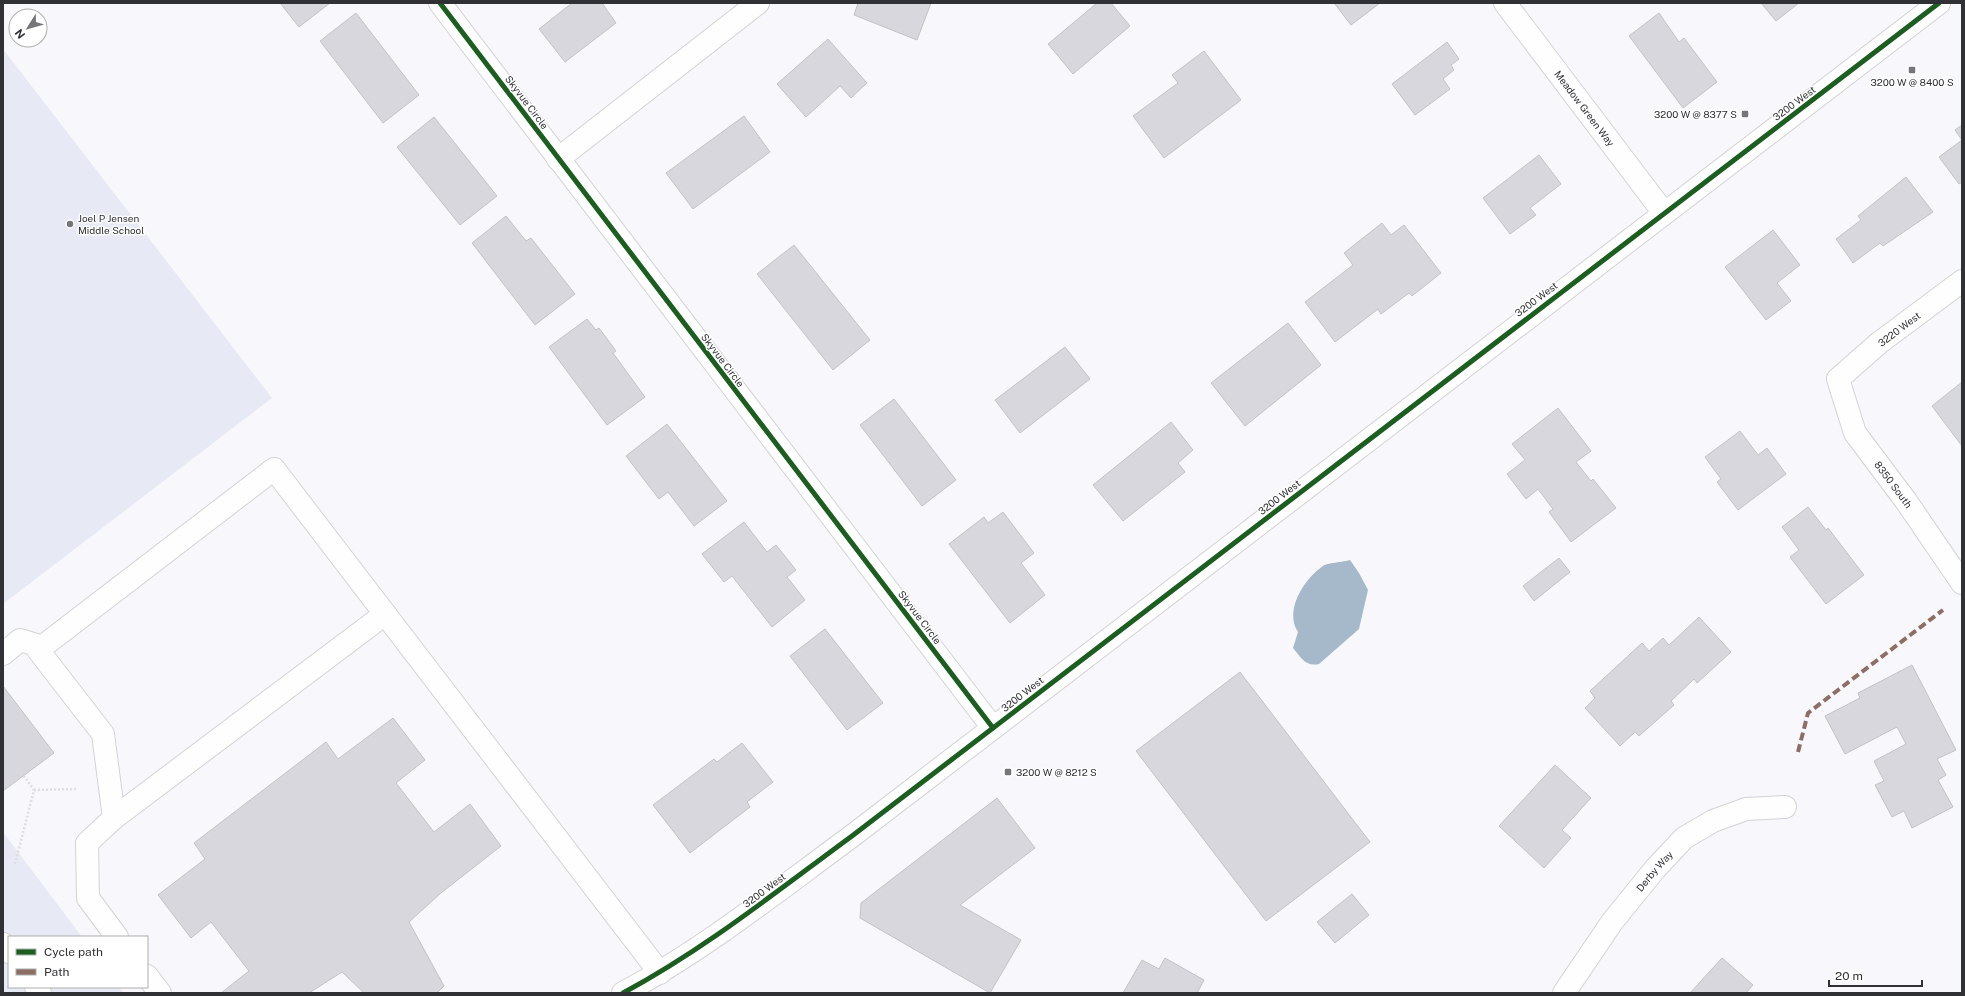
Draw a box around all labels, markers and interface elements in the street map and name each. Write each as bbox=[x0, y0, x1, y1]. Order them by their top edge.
north arrow bbox=[8, 8, 48, 48]
text: N bbox=[13, 27, 27, 41]
marker: 3200 W @ 8400 S bbox=[1907, 65, 1917, 75]
street label: Meadow Green Way bbox=[1552, 68, 1618, 149]
street label: Skyvue Circle bbox=[503, 73, 551, 131]
place label: 3200 W @ 8400 S bbox=[1870, 76, 1954, 88]
street label: 3200 West bbox=[1770, 83, 1818, 123]
place label: 3200 W @ 8377 S bbox=[1654, 108, 1737, 120]
marker: 3200 W @ 8377 S bbox=[1740, 109, 1750, 119]
place label: Joel P Jensen Middle School bbox=[78, 212, 144, 236]
marker: Joel P Jensen Middle School bbox=[65, 219, 75, 229]
street label: 3200 West bbox=[1512, 279, 1560, 319]
street label: 3220 West bbox=[1875, 309, 1923, 349]
street label: Skyvue Circle bbox=[699, 331, 747, 389]
street label: 8350 South bbox=[1872, 459, 1915, 510]
street label: 3200 West bbox=[1256, 477, 1303, 517]
street label: Skyvue Circle bbox=[896, 588, 944, 646]
street label: 3200 West bbox=[999, 674, 1046, 714]
place label: 3200 W @ 8212 S bbox=[1016, 766, 1097, 778]
marker: 3200 W @ 8212 S bbox=[1003, 767, 1013, 777]
street label: Derby Way bbox=[1633, 848, 1676, 894]
street label: 3200 West bbox=[740, 870, 788, 910]
legend bbox=[8, 936, 148, 988]
text: Cycle path bbox=[44, 945, 103, 959]
scale bar bbox=[1829, 962, 1922, 988]
text: Path bbox=[44, 965, 70, 979]
text: 20 m bbox=[1835, 969, 1863, 983]

